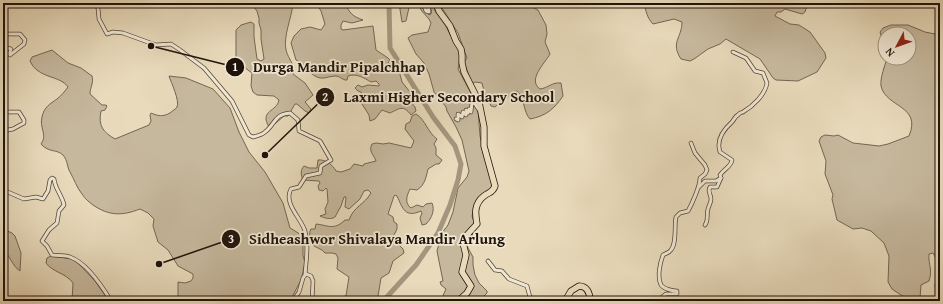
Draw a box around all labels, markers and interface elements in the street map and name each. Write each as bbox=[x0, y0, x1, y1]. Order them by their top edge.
north arrow bbox=[877, 26, 917, 66]
text: N bbox=[881, 44, 898, 61]
callout: Durga Mandir Pipalchhap bbox=[225, 54, 433, 81]
text: Durga Mandir Pipalchhap bbox=[253, 56, 425, 77]
text: 1 bbox=[232, 58, 238, 75]
callout: Laxmi Higher Secondary School bbox=[315, 83, 562, 110]
text: Laxmi Higher Secondary School bbox=[344, 86, 555, 107]
text: 2 bbox=[322, 88, 328, 105]
callout: Sidheashwor Shivalaya Mandir Arlung bbox=[221, 225, 513, 252]
text: Sidheashwor Shivalaya Mandir Arlung bbox=[249, 228, 505, 249]
text: 3 bbox=[228, 230, 234, 247]

